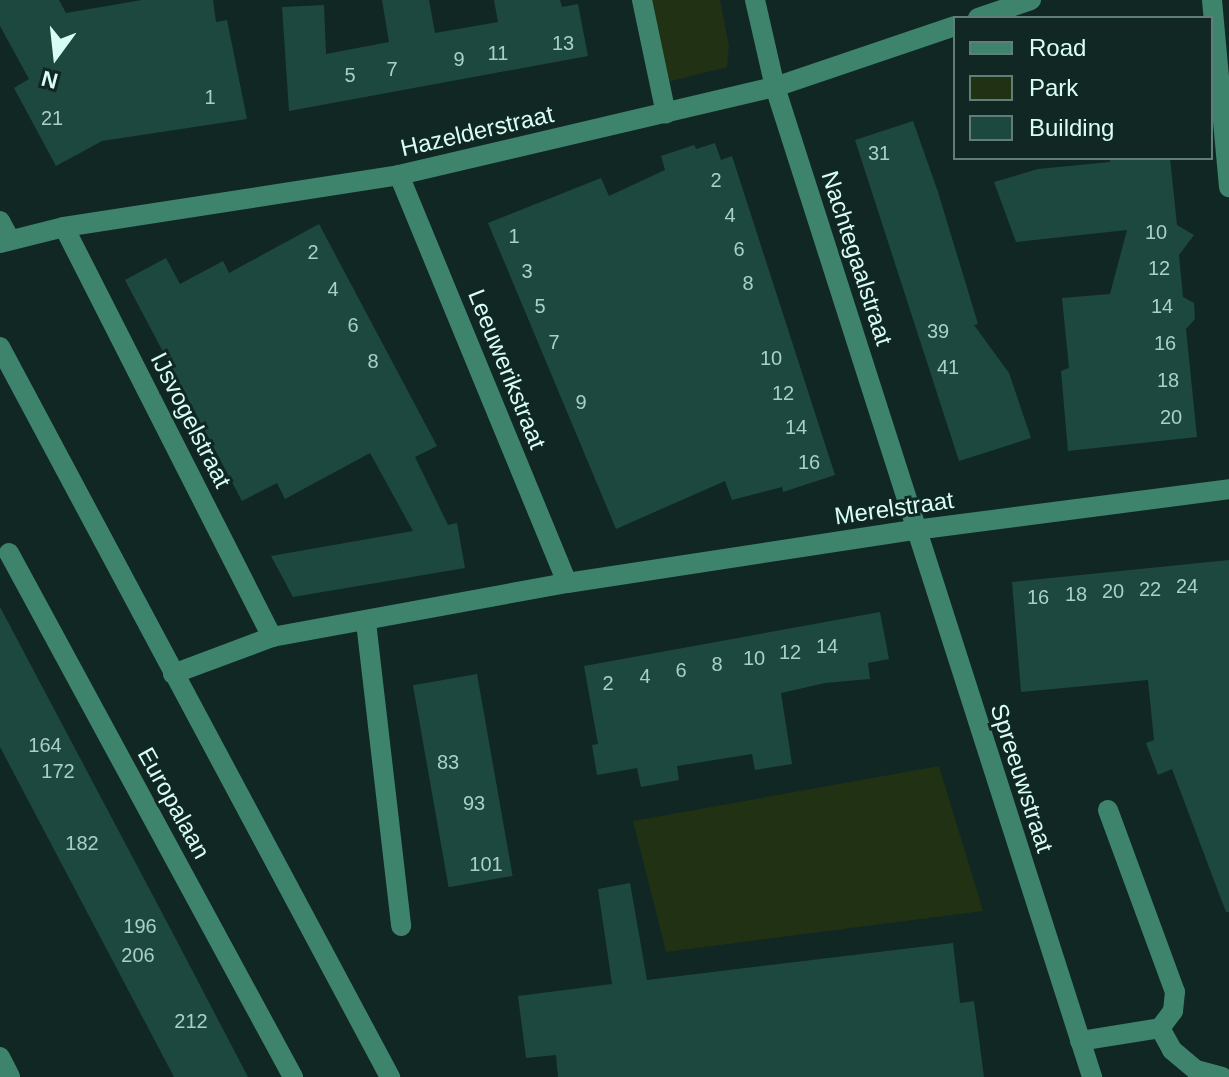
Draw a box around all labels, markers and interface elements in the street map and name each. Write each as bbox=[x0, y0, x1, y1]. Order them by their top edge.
north arrow bbox=[16, 16, 96, 96]
legend bbox=[953, 16, 1213, 160]
house number: 13 bbox=[552, 31, 574, 55]
text: Road bbox=[1029, 34, 1086, 61]
house number: 11 bbox=[488, 41, 508, 65]
house number: 9 bbox=[453, 47, 465, 71]
house number: 7 bbox=[386, 57, 398, 81]
house number: 5 bbox=[344, 63, 356, 87]
text: N bbox=[39, 66, 61, 94]
text: Park bbox=[1029, 74, 1078, 101]
house number: 1 bbox=[204, 85, 216, 109]
street label: Hazelderstraat bbox=[398, 99, 556, 163]
house number: 21 bbox=[41, 106, 63, 130]
text: Building bbox=[1029, 114, 1114, 141]
house number: 31 bbox=[868, 141, 890, 165]
street label: Nachtegaalstraat bbox=[815, 167, 899, 349]
house number: 2 bbox=[710, 168, 722, 192]
house number: 4 bbox=[724, 203, 736, 227]
house number: 10 bbox=[1145, 220, 1167, 244]
house number: 1 bbox=[508, 224, 520, 248]
house number: 6 bbox=[733, 237, 745, 261]
house number: 2 bbox=[307, 240, 319, 264]
house number: 12 bbox=[1148, 256, 1170, 280]
house number: 3 bbox=[521, 259, 533, 283]
house number: 8 bbox=[742, 271, 754, 295]
house number: 4 bbox=[327, 277, 339, 301]
street label: Leeuwerikstraat bbox=[462, 285, 552, 453]
house number: 5 bbox=[534, 294, 546, 318]
house number: 14 bbox=[1151, 294, 1173, 318]
house number: 6 bbox=[347, 313, 359, 337]
house number: 39 bbox=[927, 319, 949, 343]
house number: 7 bbox=[548, 330, 560, 354]
house number: 16 bbox=[1154, 331, 1176, 355]
house number: 10 bbox=[760, 346, 782, 370]
street label: IJsvogelstraat bbox=[145, 347, 237, 493]
house number: 8 bbox=[367, 349, 379, 373]
house number: 41 bbox=[937, 355, 959, 379]
house number: 18 bbox=[1157, 368, 1179, 392]
house number: 12 bbox=[772, 381, 794, 405]
house number: 9 bbox=[575, 390, 587, 414]
house number: 20 bbox=[1160, 405, 1182, 429]
house number: 14 bbox=[785, 415, 807, 439]
house number: 16 bbox=[798, 450, 820, 474]
street label: Merelstraat bbox=[833, 485, 955, 531]
house number: 24 bbox=[1176, 574, 1198, 598]
house number: 22 bbox=[1139, 577, 1161, 601]
house number: 20 bbox=[1102, 579, 1124, 603]
house number: 18 bbox=[1065, 582, 1087, 606]
house number: 16 bbox=[1027, 585, 1049, 609]
house number: 14 bbox=[816, 634, 838, 658]
house number: 12 bbox=[779, 640, 801, 664]
house number: 10 bbox=[743, 646, 765, 670]
house number: 8 bbox=[711, 652, 723, 676]
house number: 6 bbox=[675, 658, 687, 682]
house number: 4 bbox=[639, 664, 651, 688]
house number: 2 bbox=[602, 671, 614, 695]
street label: Spreeuwstraat bbox=[984, 700, 1060, 856]
house number: 164 bbox=[28, 733, 62, 757]
street label: Europalaan bbox=[132, 742, 216, 864]
house number: 83 bbox=[437, 750, 459, 774]
house number: 172 bbox=[41, 759, 75, 783]
house number: 93 bbox=[463, 791, 485, 815]
house number: 182 bbox=[65, 831, 99, 855]
house number: 101 bbox=[469, 852, 503, 876]
house number: 196 bbox=[123, 914, 157, 938]
house number: 206 bbox=[121, 943, 155, 967]
house number: 212 bbox=[174, 1009, 208, 1033]

